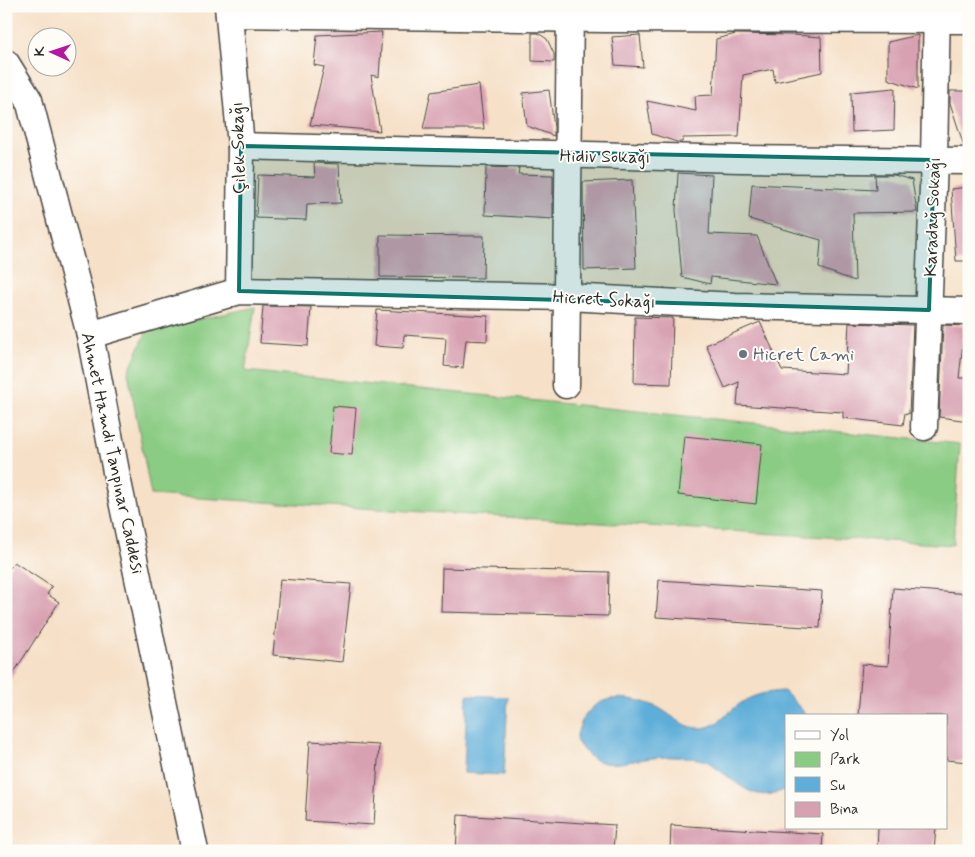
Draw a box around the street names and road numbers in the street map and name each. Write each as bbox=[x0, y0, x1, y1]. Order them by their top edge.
street label: Çilek Sokağı bbox=[225, 101, 253, 195]
street label: Hidiv Sokağı bbox=[559, 144, 650, 170]
street label: Karadağ Sokağı bbox=[919, 157, 947, 277]
street label: Hicret Sokağı bbox=[552, 285, 656, 315]
street label: Ahmet Hamdi Tanpınar Caddesi bbox=[75, 330, 149, 576]

